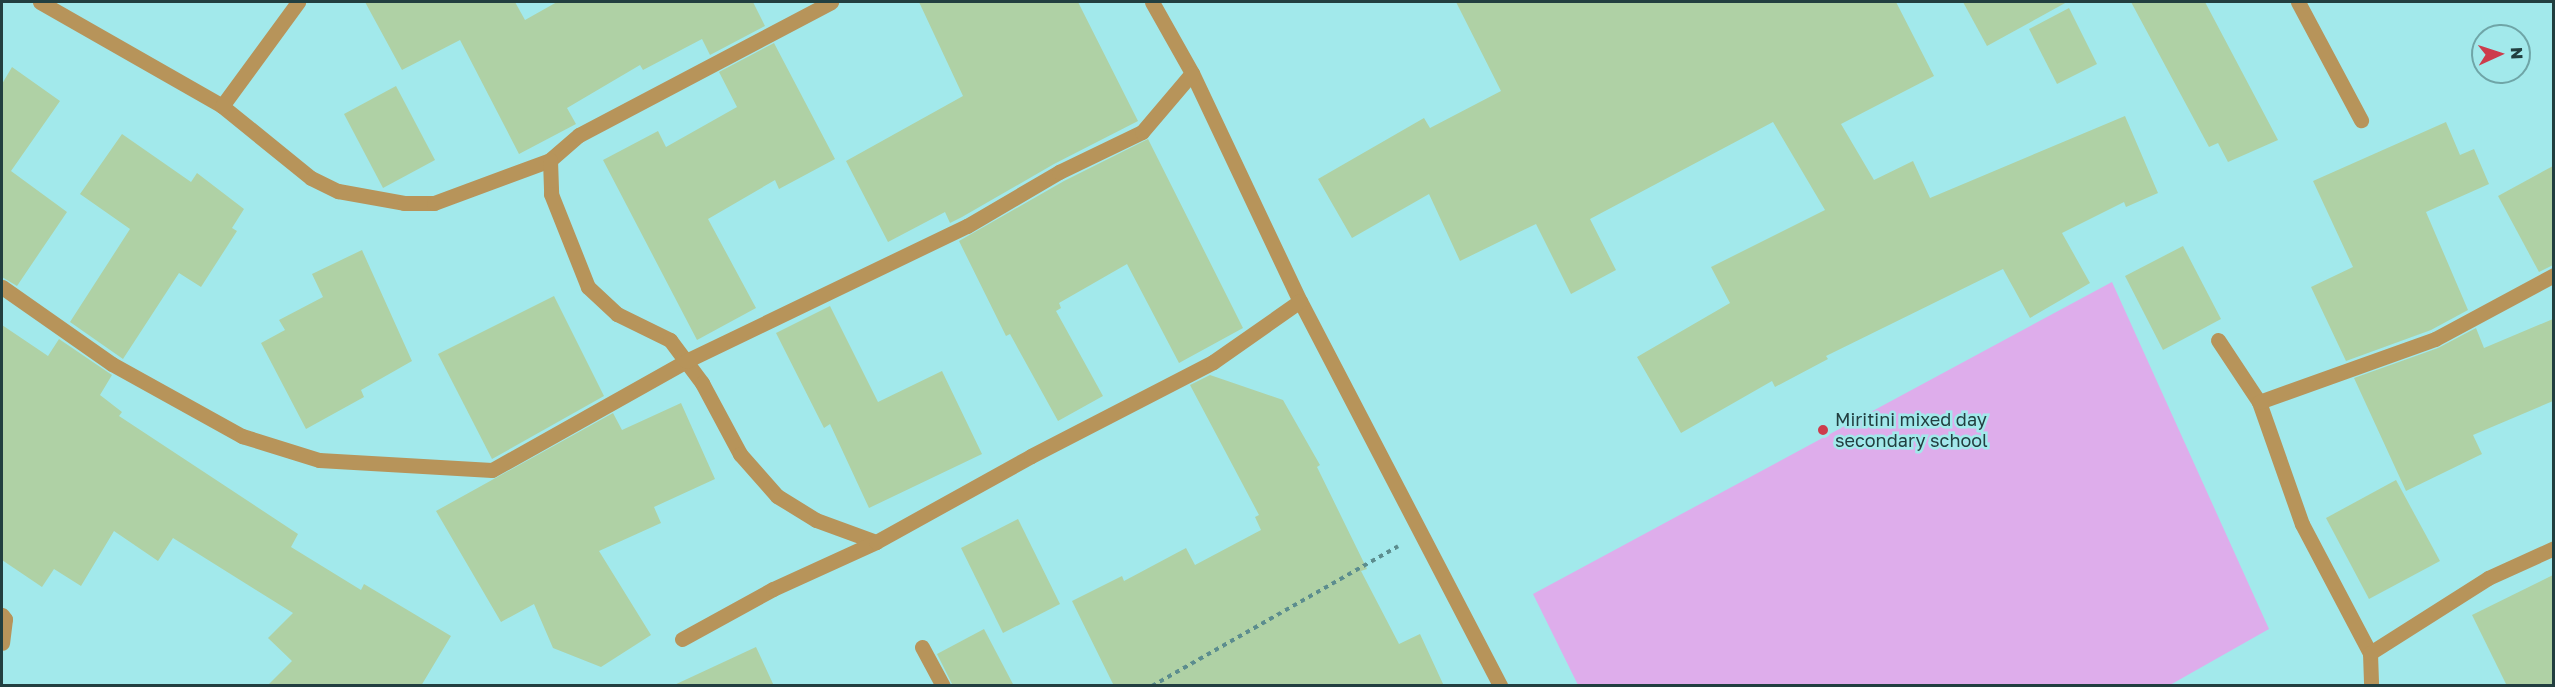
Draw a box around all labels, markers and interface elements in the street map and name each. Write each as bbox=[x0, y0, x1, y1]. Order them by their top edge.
north arrow bbox=[2471, 24, 2531, 84]
text: N bbox=[2507, 47, 2527, 60]
place label: Miritini mixed day secondary school bbox=[1835, 409, 1988, 452]
marker: Miritini mixed day secondary school bbox=[1816, 423, 1830, 437]

